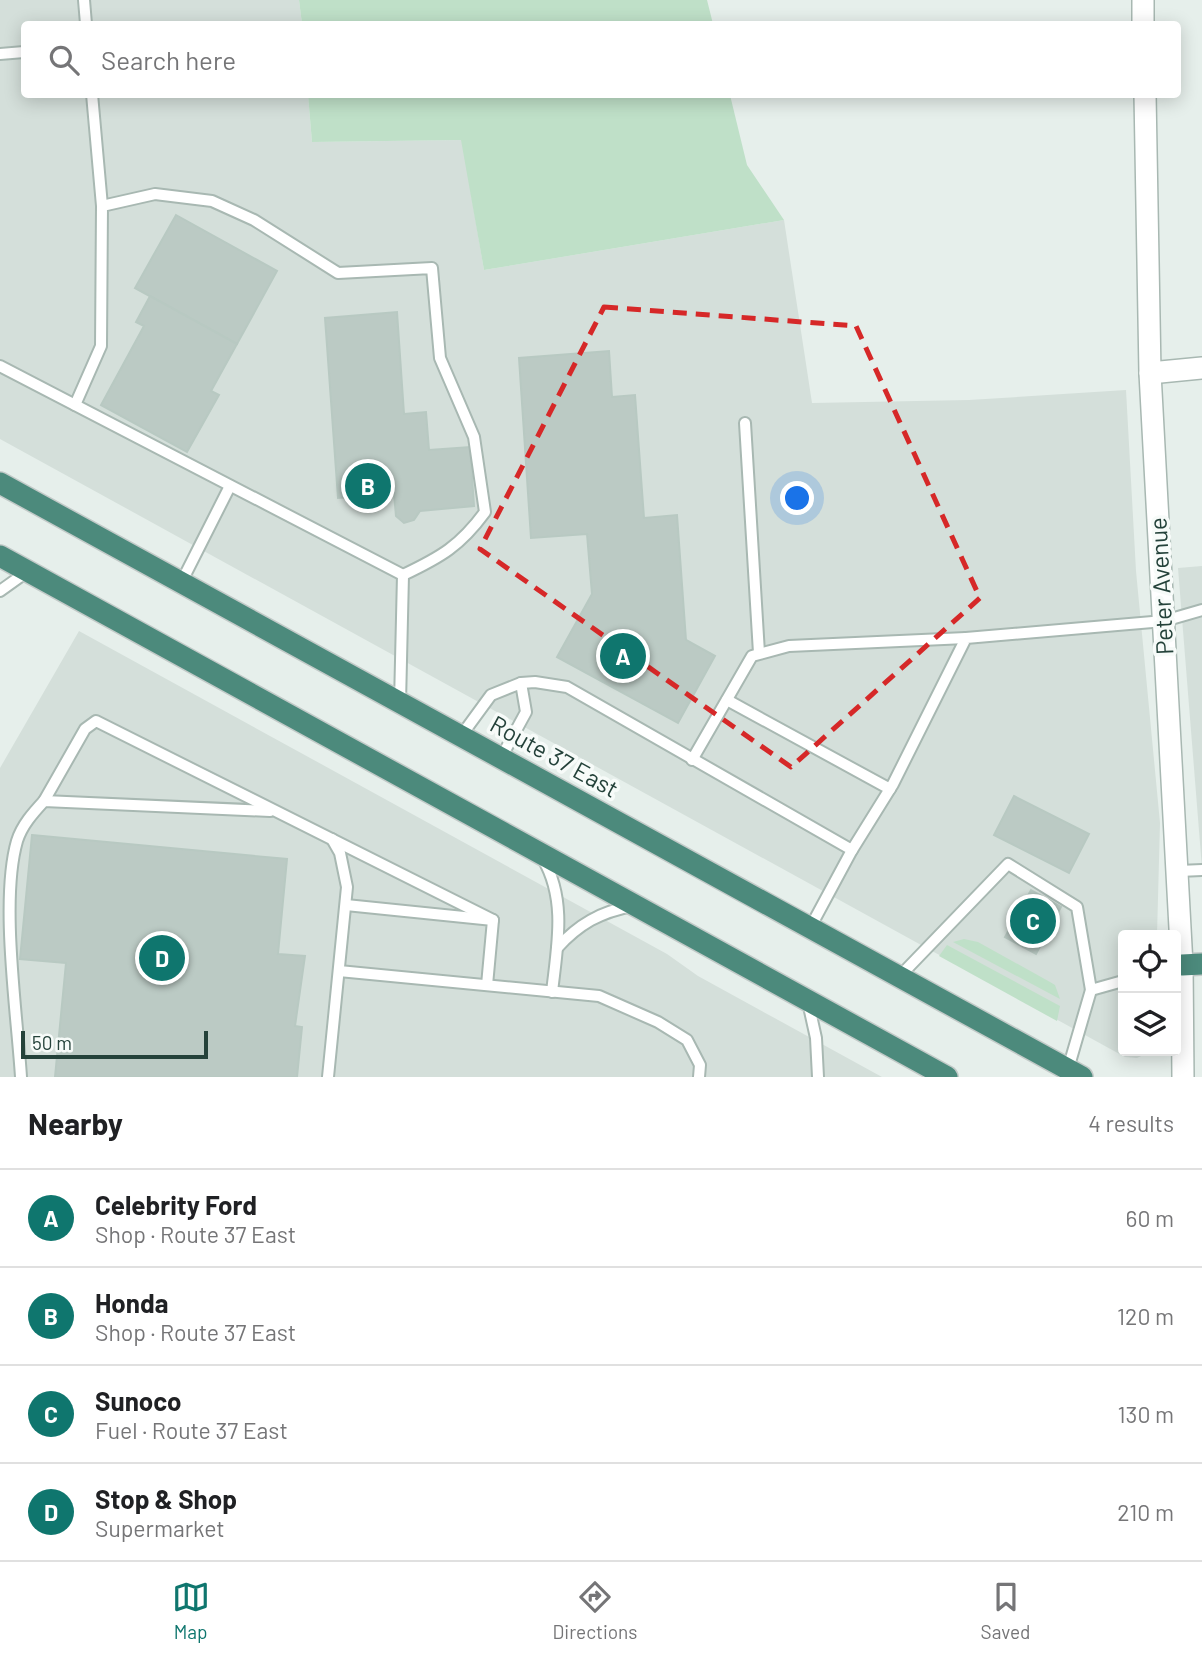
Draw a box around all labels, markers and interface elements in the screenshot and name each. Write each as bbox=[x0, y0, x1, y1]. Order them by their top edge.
search box bbox=[21, 21, 1181, 98]
icon: search bbox=[45, 41, 83, 79]
text: Search here bbox=[101, 44, 236, 75]
pin: B bbox=[345, 460, 391, 512]
your location bbox=[780, 481, 814, 515]
street label: Peter Avenue bbox=[1142, 517, 1179, 655]
pin: A bbox=[600, 630, 646, 682]
street label: Route 37 East bbox=[486, 709, 624, 803]
pin: C bbox=[1010, 895, 1056, 947]
map controls bbox=[1118, 930, 1181, 1056]
button: locate bbox=[1118, 930, 1181, 993]
pin: D bbox=[139, 932, 185, 984]
button: layers bbox=[1118, 993, 1181, 1056]
scale bar bbox=[21, 1028, 208, 1060]
text: 50 m bbox=[32, 1031, 72, 1054]
text: Nearby bbox=[28, 1105, 123, 1141]
text: 4 results bbox=[1088, 1109, 1174, 1137]
text: Celebrity Ford bbox=[95, 1189, 257, 1220]
text: A bbox=[43, 1204, 59, 1232]
text: 60 m bbox=[1126, 1204, 1174, 1232]
text: Shop · Route 37 East bbox=[95, 1220, 296, 1248]
text: Honda bbox=[95, 1287, 168, 1318]
text: B bbox=[44, 1302, 58, 1330]
text: 120 m bbox=[1117, 1302, 1174, 1330]
text: Shop · Route 37 East bbox=[95, 1318, 296, 1346]
text: Sunoco bbox=[95, 1385, 182, 1416]
text: C bbox=[44, 1400, 58, 1428]
text: 130 m bbox=[1117, 1400, 1174, 1428]
text: Fuel · Route 37 East bbox=[95, 1416, 288, 1444]
text: Stop & Shop bbox=[95, 1483, 237, 1514]
text: D bbox=[44, 1498, 58, 1526]
text: 210 m bbox=[1117, 1498, 1174, 1526]
text: Supermarket bbox=[95, 1514, 225, 1542]
tab: Map bbox=[172, 1578, 210, 1643]
tab: Directions bbox=[553, 1578, 638, 1643]
tab: Saved bbox=[981, 1578, 1030, 1643]

